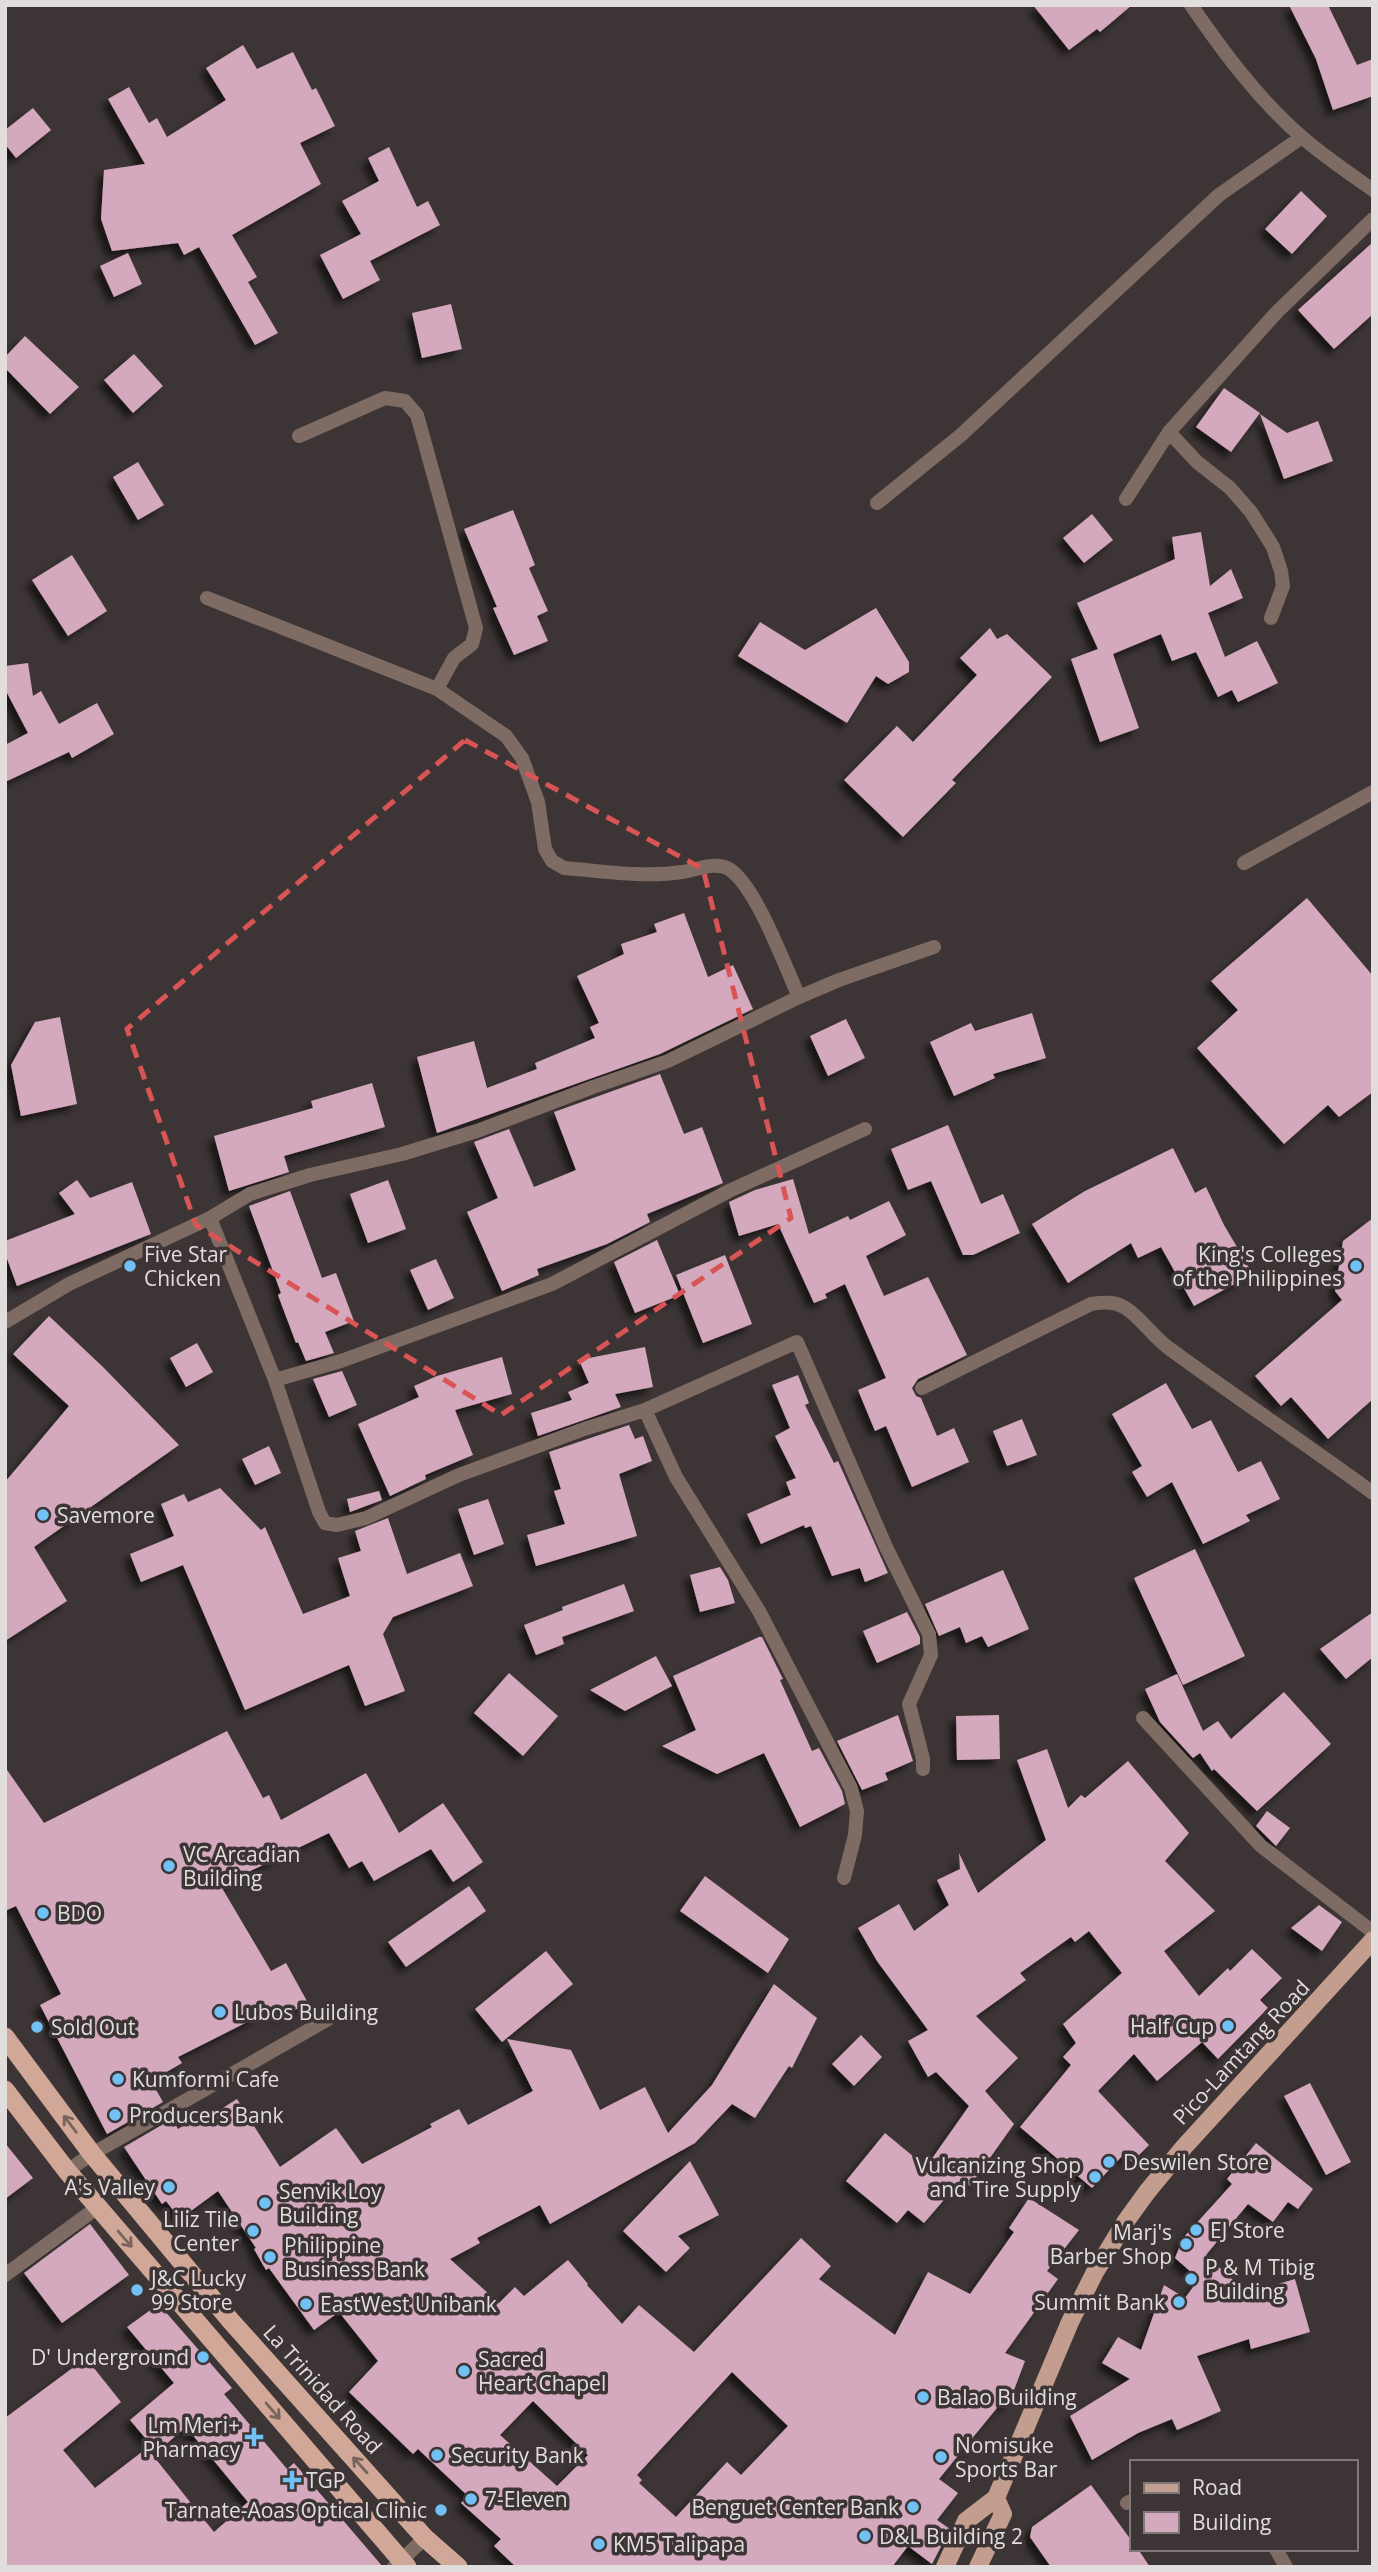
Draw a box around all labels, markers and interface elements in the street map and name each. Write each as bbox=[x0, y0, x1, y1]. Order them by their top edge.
place label: Five Star Chicken bbox=[144, 1240, 228, 1292]
place label: King's Colleges of the Philippines bbox=[1172, 1240, 1342, 1292]
marker: Five Star Chicken bbox=[122, 1258, 138, 1274]
marker: King's Colleges of the Philippines bbox=[1348, 1258, 1364, 1274]
place label: Savemore bbox=[57, 1501, 155, 1529]
marker: Savemore bbox=[35, 1507, 51, 1523]
place label: VC Arcadian Building bbox=[183, 1840, 301, 1892]
marker: VC Arcadian Building bbox=[161, 1858, 177, 1874]
place label: BDO bbox=[57, 1899, 102, 1927]
marker: BDO bbox=[35, 1905, 51, 1921]
street label: Pico-Lamtang Road bbox=[1166, 1974, 1316, 2130]
place label: Lubos Building bbox=[234, 1998, 378, 2026]
marker: Lubos Building bbox=[212, 2004, 228, 2020]
place label: Half Cup bbox=[1130, 2012, 1214, 2040]
place label: Sold Out bbox=[51, 2013, 135, 2041]
marker: Half Cup bbox=[1220, 2018, 1236, 2034]
marker: Sold Out bbox=[29, 2019, 45, 2035]
place label: Kumformi Cafe bbox=[132, 2065, 279, 2093]
marker: Kumformi Cafe bbox=[110, 2071, 126, 2087]
place label: Producers Bank bbox=[129, 2101, 284, 2129]
marker: Producers Bank bbox=[107, 2107, 123, 2123]
one-way arrow bbox=[62, 2115, 77, 2134]
place label: Deswilen Store bbox=[1123, 2148, 1269, 2176]
place label: Vulcanizing Shop and Tire Supply bbox=[916, 2151, 1081, 2203]
marker: Deswilen Store bbox=[1101, 2154, 1117, 2170]
marker: Vulcanizing Shop and Tire Supply bbox=[1087, 2169, 1103, 2185]
place label: A's Valley bbox=[65, 2173, 155, 2201]
place label: Senvik Loy Building bbox=[279, 2177, 382, 2229]
marker: A's Valley bbox=[161, 2179, 177, 2195]
marker: Senvik Loy Building bbox=[257, 2195, 273, 2211]
place label: Liliz Tile Center bbox=[163, 2205, 239, 2257]
place label: EJ Store bbox=[1210, 2216, 1285, 2244]
place label: Marj's Barber Shop bbox=[1050, 2218, 1172, 2270]
marker: EJ Store bbox=[1188, 2222, 1204, 2238]
marker: Liliz Tile Center bbox=[245, 2223, 261, 2239]
one-way arrow bbox=[117, 2229, 133, 2247]
place label: Philippine Business Bank bbox=[284, 2231, 425, 2283]
marker: Marj's Barber Shop bbox=[1178, 2236, 1194, 2252]
marker: Philippine Business Bank bbox=[262, 2249, 278, 2265]
place label: P & M Tibig Building bbox=[1205, 2253, 1315, 2305]
place label: J&C Lucky 99 Store bbox=[149, 2264, 247, 2316]
marker: P & M Tibig Building bbox=[1183, 2271, 1199, 2287]
marker: J&C Lucky 99 Store bbox=[129, 2282, 145, 2298]
place label: Summit Bank bbox=[1034, 2288, 1165, 2316]
place label: EastWest Unibank bbox=[320, 2290, 497, 2318]
marker: Summit Bank bbox=[1171, 2294, 1187, 2310]
marker: EastWest Unibank bbox=[298, 2296, 314, 2312]
street label: La Trinidad Road bbox=[258, 2318, 388, 2460]
place label: D' Underground bbox=[31, 2343, 189, 2371]
place label: Sacred Heart Chapel bbox=[478, 2345, 606, 2397]
marker: D' Underground bbox=[195, 2349, 211, 2365]
marker: Sacred Heart Chapel bbox=[456, 2363, 472, 2379]
place label: Balao Building bbox=[937, 2383, 1077, 2411]
marker: Balao Building bbox=[915, 2389, 931, 2405]
one-way arrow bbox=[265, 2402, 281, 2420]
place label: Lm Meri+ Pharmacy bbox=[143, 2411, 240, 2463]
marker: Lm Meri+ Pharmacy bbox=[246, 2429, 262, 2445]
place label: Nomisuke Sports Bar bbox=[955, 2431, 1058, 2483]
place label: Security Bank bbox=[451, 2441, 584, 2469]
marker: Security Bank bbox=[429, 2447, 445, 2463]
marker: Nomisuke Sports Bar bbox=[933, 2449, 949, 2465]
one-way arrow bbox=[352, 2456, 368, 2474]
legend bbox=[1130, 2460, 1357, 2551]
place label: TGP bbox=[306, 2466, 345, 2494]
marker: TGP bbox=[284, 2472, 300, 2488]
text: Road bbox=[1192, 2473, 1242, 2501]
place label: 7-Eleven bbox=[485, 2485, 568, 2513]
marker: 7-Eleven bbox=[463, 2491, 479, 2507]
place label: Benguet Center Bank bbox=[691, 2493, 899, 2521]
place label: Tarnate-Aoas Optical Clinic bbox=[165, 2496, 427, 2524]
marker: Benguet Center Bank bbox=[905, 2499, 921, 2515]
marker: Tarnate-Aoas Optical Clinic bbox=[433, 2502, 449, 2518]
text: Building bbox=[1192, 2508, 1271, 2536]
place label: D&L Building 2 bbox=[879, 2522, 1023, 2550]
marker: D&L Building 2 bbox=[857, 2528, 873, 2544]
place label: KM5 Talipapa bbox=[613, 2530, 745, 2558]
marker: KM5 Talipapa bbox=[591, 2536, 607, 2552]

